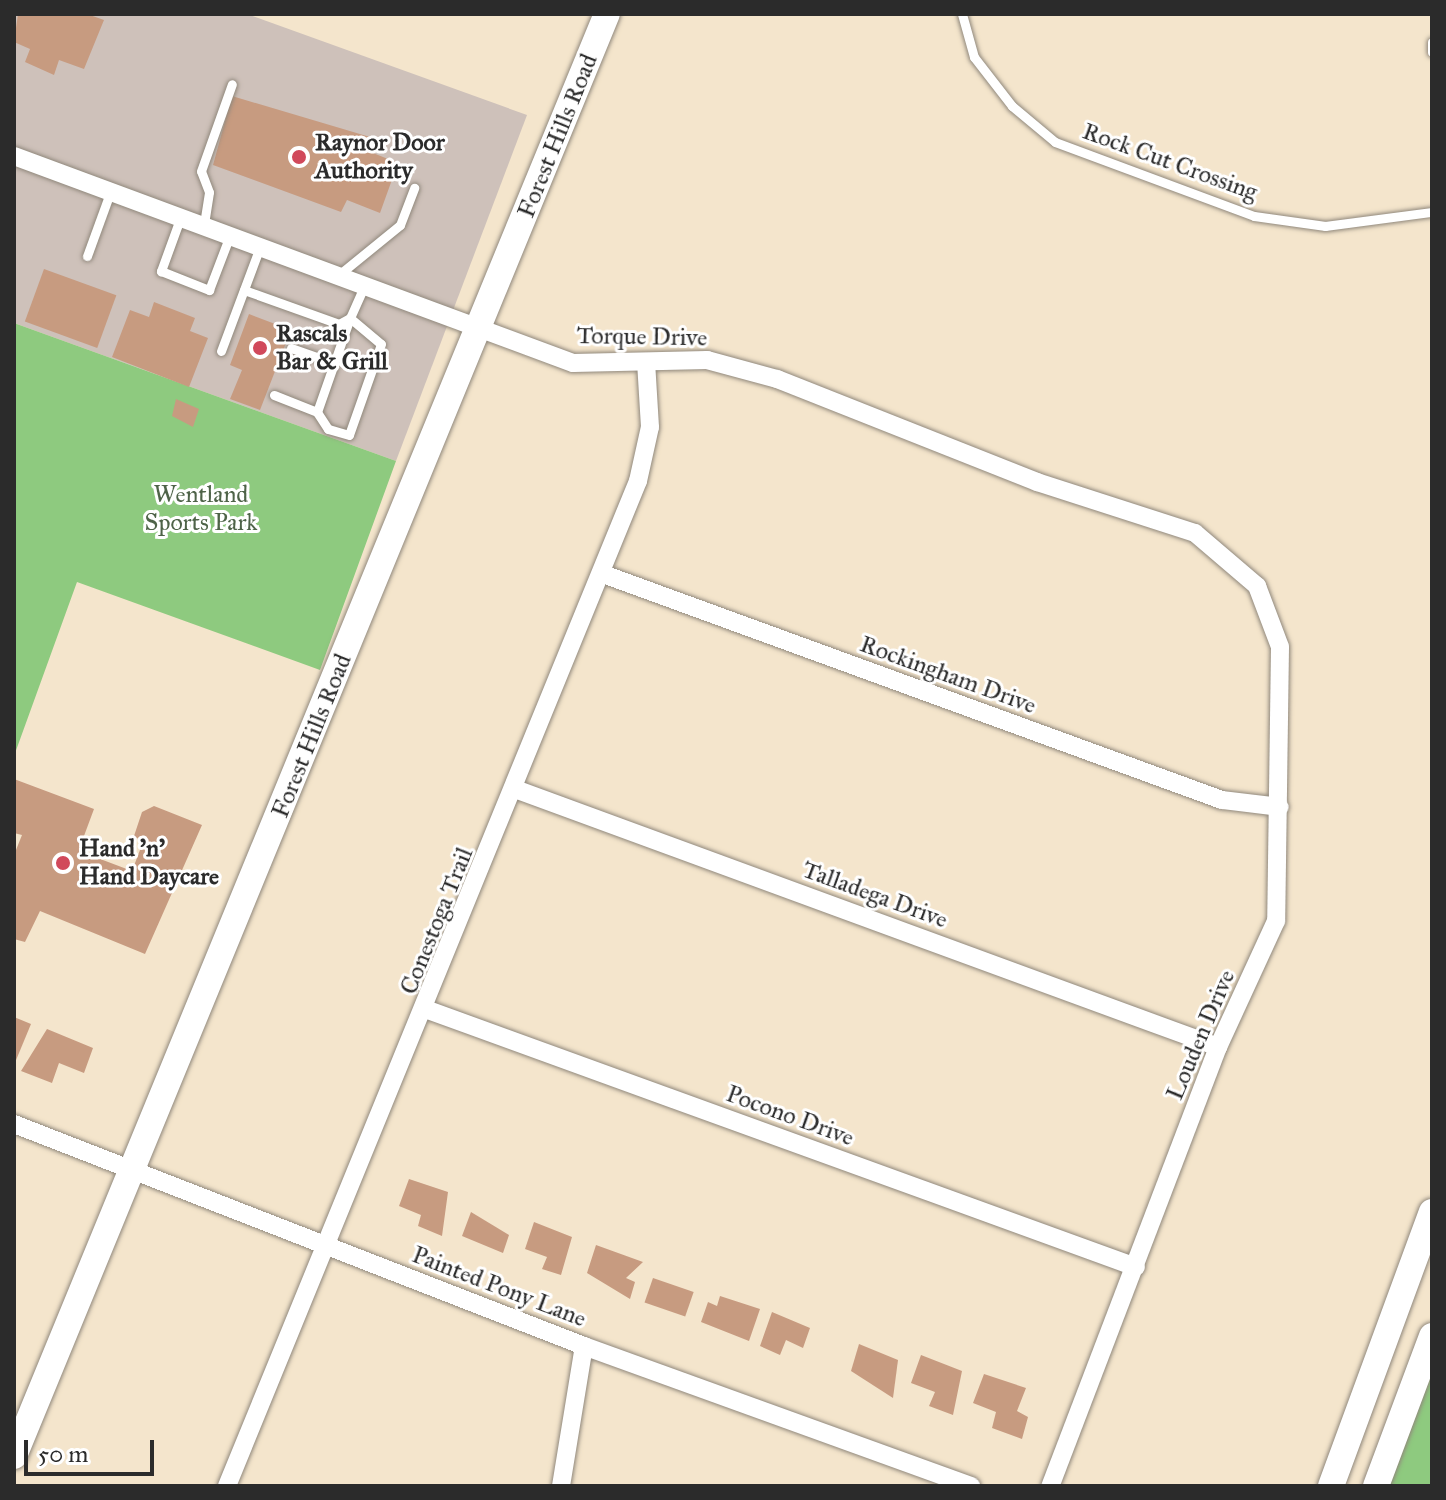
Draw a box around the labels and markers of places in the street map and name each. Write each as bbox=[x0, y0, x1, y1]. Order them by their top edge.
place label: Raynor Door Authority bbox=[315, 129, 445, 185]
marker: Raynor Door Authority bbox=[290, 148, 308, 166]
place label: Rascals Bar & Grill bbox=[276, 320, 388, 376]
marker: Rascals Bar & Grill bbox=[251, 339, 269, 357]
place label: Hand 'n' Hand Daycare bbox=[79, 835, 219, 891]
marker: Hand 'n' Hand Daycare bbox=[54, 854, 72, 872]

